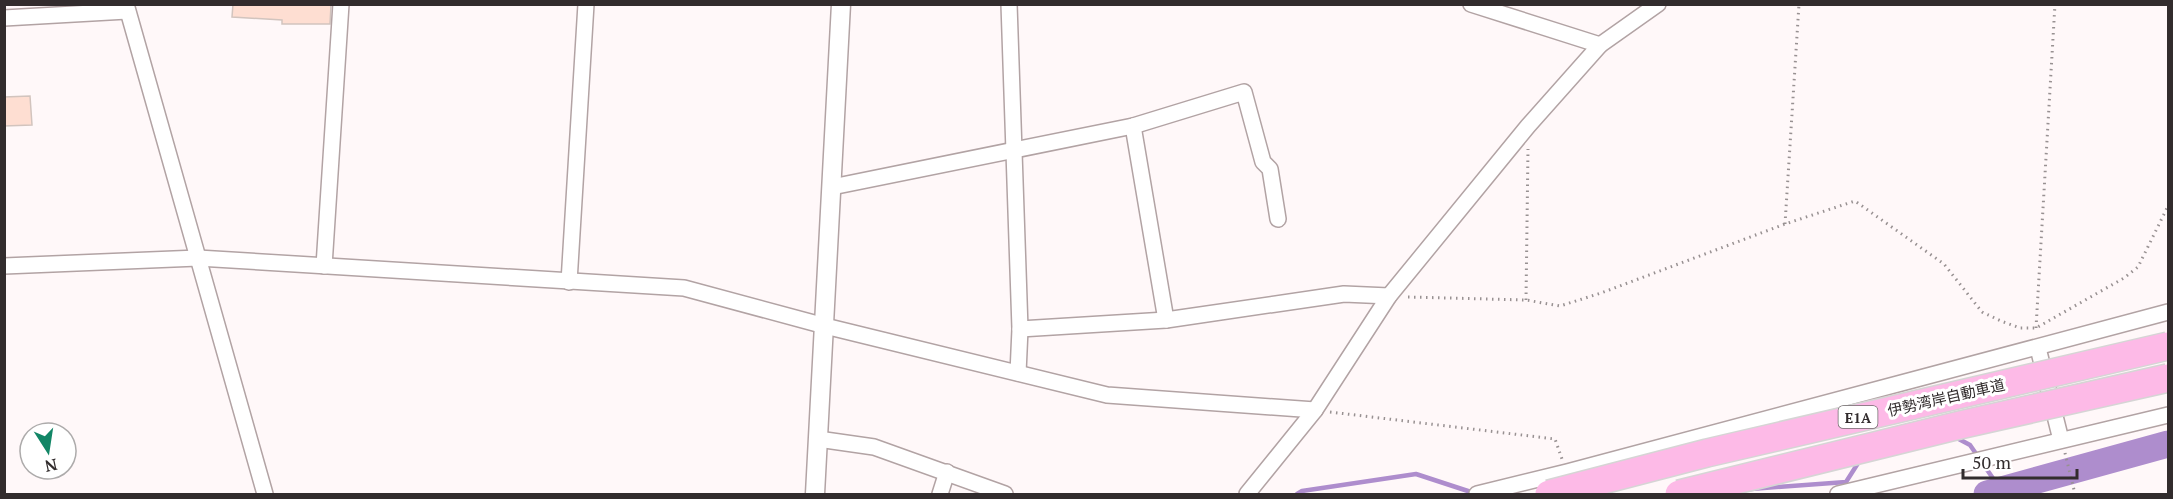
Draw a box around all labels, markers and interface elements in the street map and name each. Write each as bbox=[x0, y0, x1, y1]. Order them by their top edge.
street label: 伊勢湾岸自動車道 bbox=[1885, 374, 2007, 420]
road number: E1A bbox=[1838, 406, 1878, 428]
north arrow bbox=[18, 421, 78, 481]
scale bar bbox=[1963, 442, 2077, 480]
text: 50 m bbox=[1972, 450, 2012, 474]
text: N bbox=[43, 454, 59, 478]

